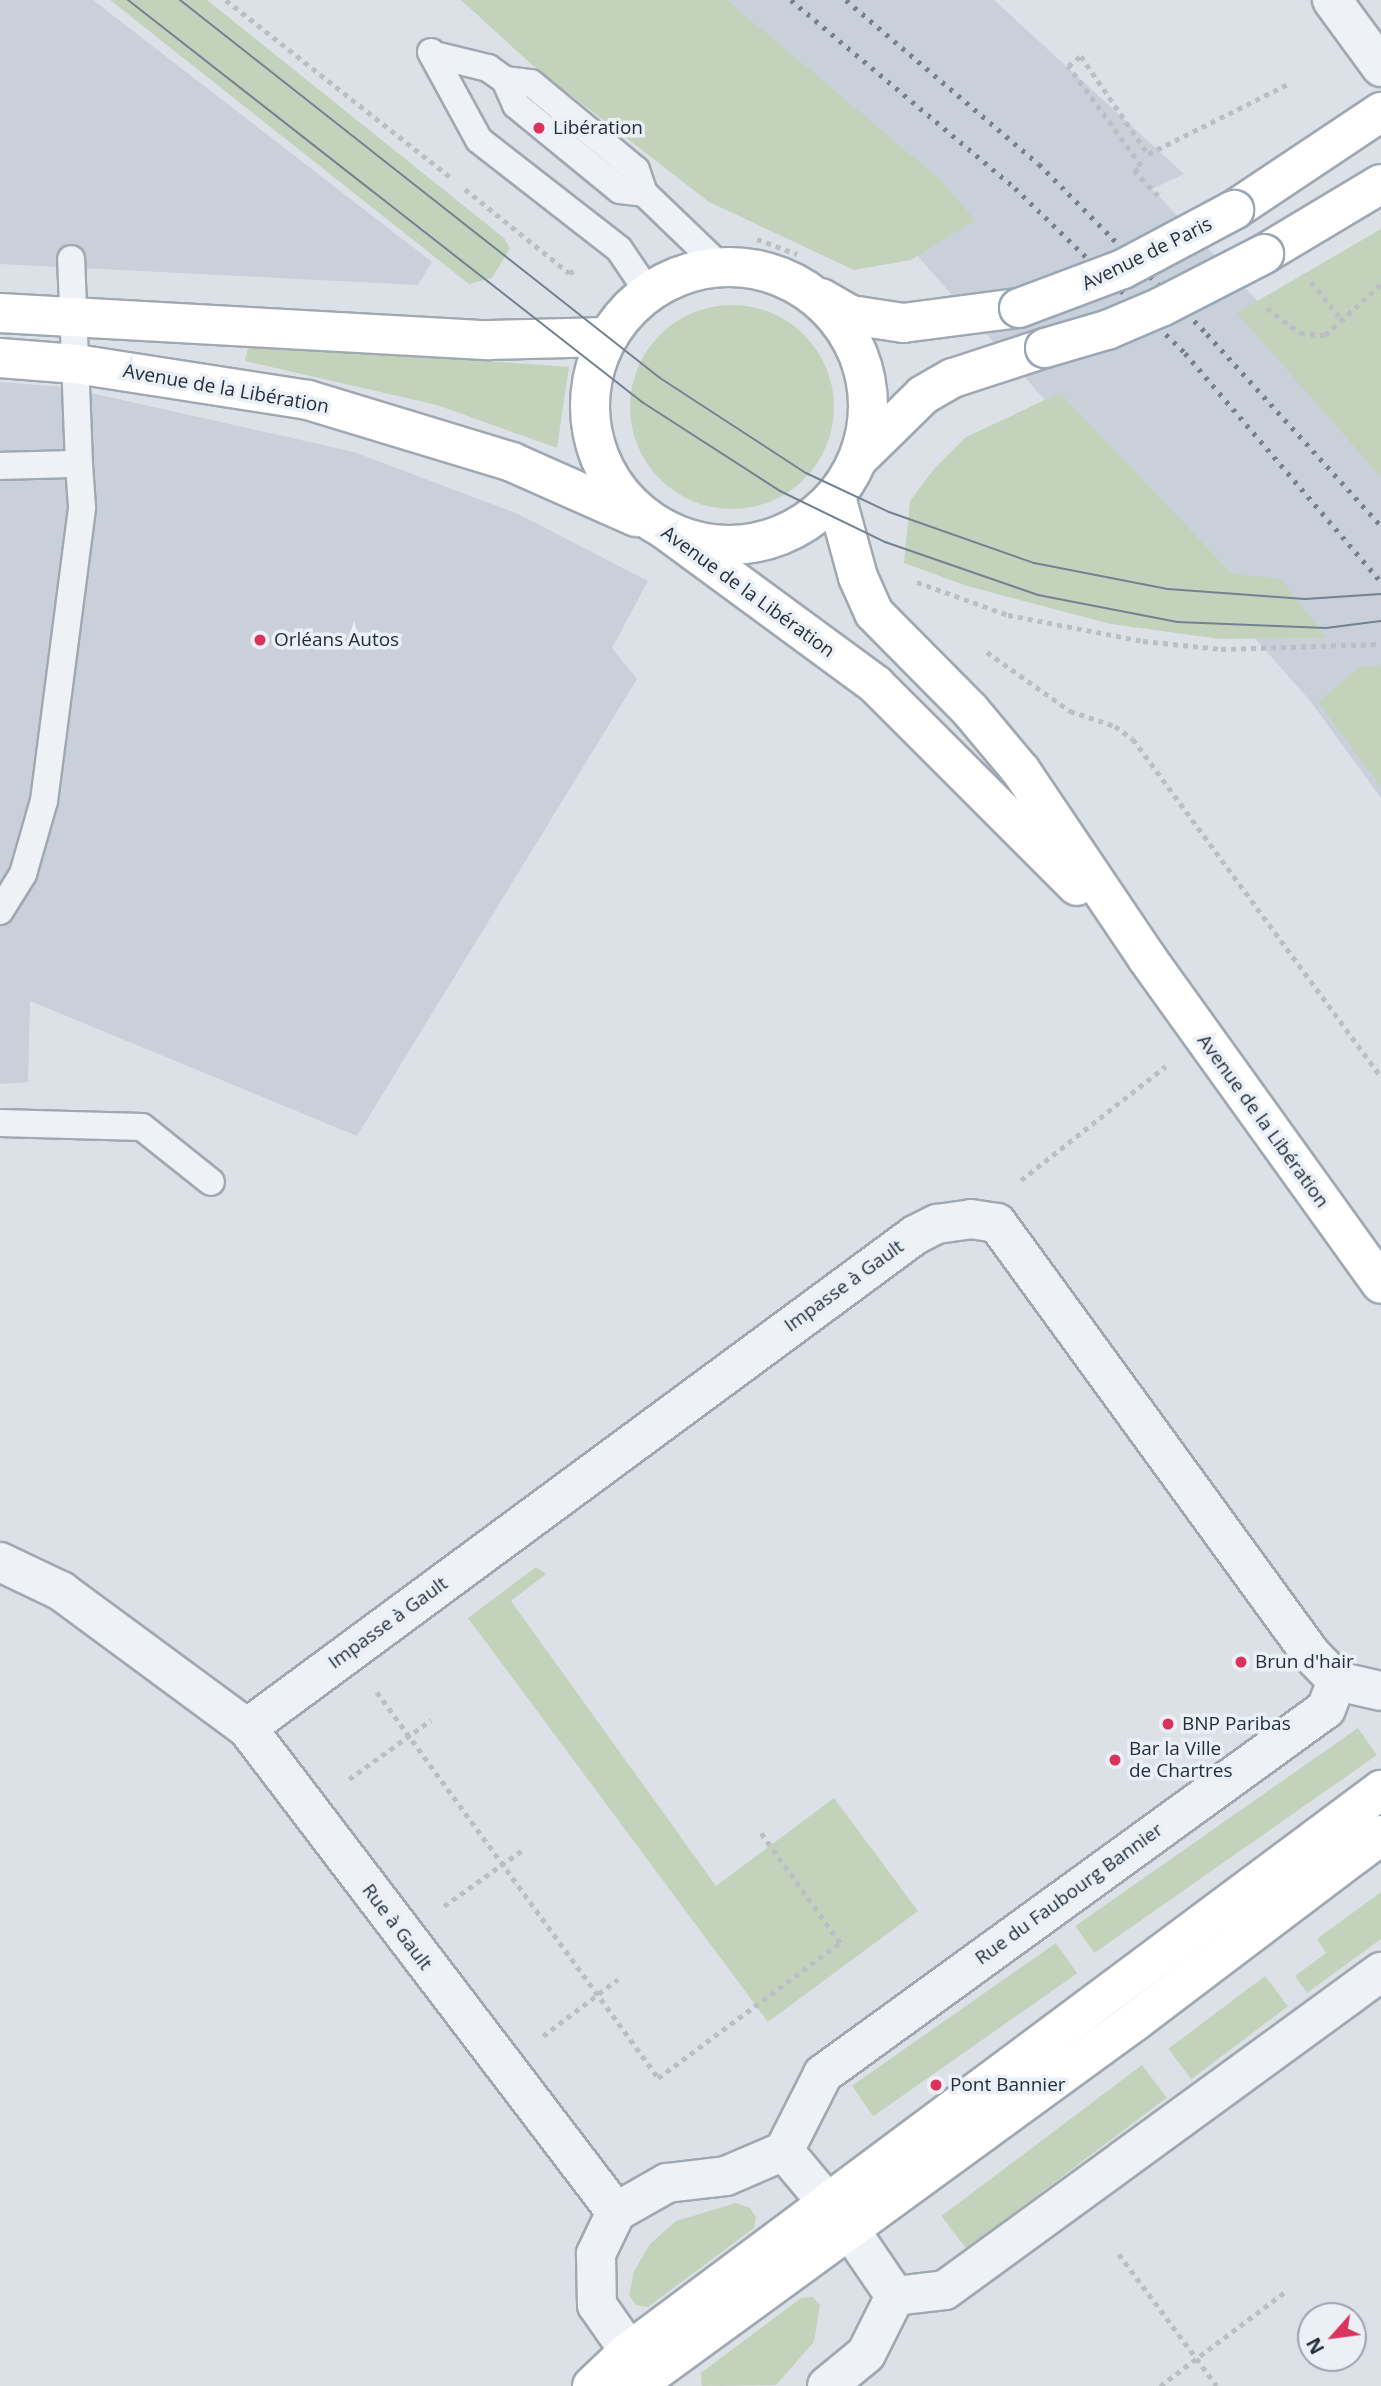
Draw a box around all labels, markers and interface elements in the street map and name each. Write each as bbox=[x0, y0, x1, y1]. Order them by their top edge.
place label: Libération bbox=[553, 117, 643, 139]
marker: Libération bbox=[531, 120, 547, 136]
street label: Avenue de Paris bbox=[1078, 213, 1216, 295]
street label: Avenue de la Libération bbox=[121, 360, 331, 418]
street label: Avenue de la Libération bbox=[657, 521, 839, 663]
place label: Orléans Autos bbox=[274, 629, 399, 651]
marker: Orléans Autos bbox=[252, 632, 268, 648]
street label: Avenue de la Libération bbox=[1192, 1030, 1334, 1212]
street label: Impasse à Gault bbox=[780, 1235, 908, 1337]
street label: Impasse à Gault bbox=[324, 1572, 452, 1674]
place label: Brun d'hair bbox=[1255, 1651, 1354, 1673]
marker: Brun d'hair bbox=[1233, 1654, 1249, 1670]
place label: BNP Paribas bbox=[1182, 1713, 1291, 1735]
marker: BNP Paribas bbox=[1160, 1716, 1176, 1732]
place label: Bar la Ville de Chartres bbox=[1129, 1738, 1232, 1782]
marker: Bar la Ville de Chartres bbox=[1107, 1752, 1123, 1768]
street label: Rue du Faubourg Bannier bbox=[971, 1818, 1167, 1970]
street label: Rue à Gault bbox=[357, 1879, 437, 1975]
place label: Pont Bannier bbox=[950, 2074, 1066, 2096]
marker: Pont Bannier bbox=[928, 2077, 944, 2093]
north arrow bbox=[1297, 2302, 1367, 2372]
text: N bbox=[1300, 2333, 1330, 2359]

